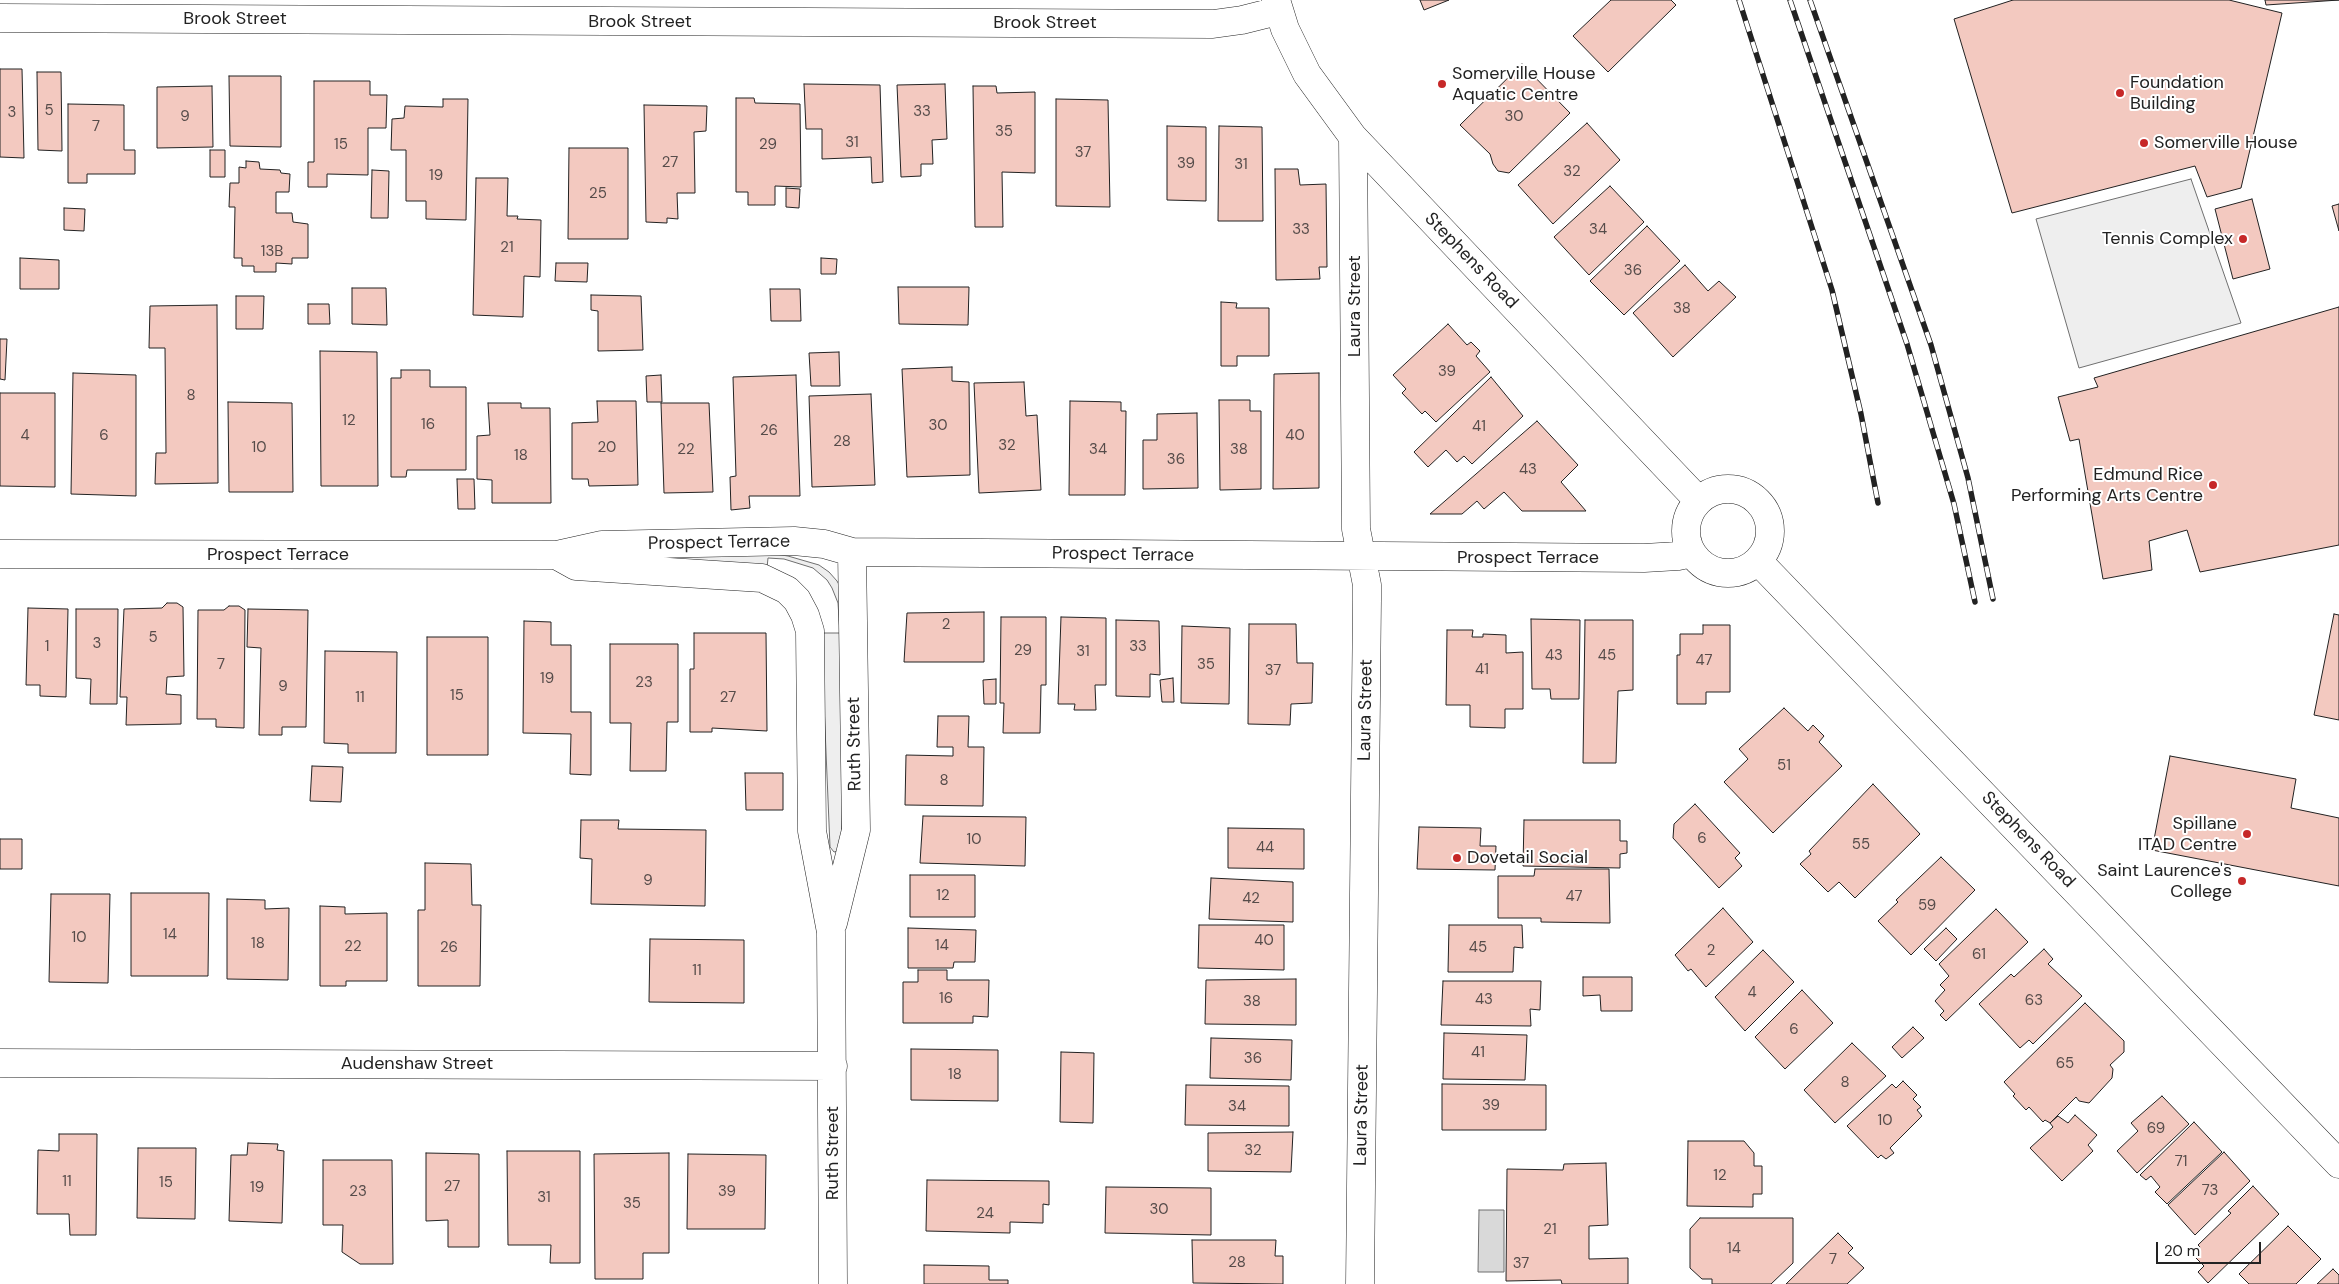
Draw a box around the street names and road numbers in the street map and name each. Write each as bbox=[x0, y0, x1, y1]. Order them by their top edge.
street label: Brook Street bbox=[183, 8, 287, 30]
street label: Brook Street bbox=[588, 11, 692, 33]
street label: Brook Street bbox=[993, 12, 1097, 34]
street label: Stephens Road bbox=[1420, 208, 1522, 314]
street label: Laura Street bbox=[1344, 255, 1366, 357]
street label: Prospect Terrace bbox=[648, 531, 790, 555]
street label: Prospect Terrace bbox=[1052, 543, 1194, 567]
street label: Prospect Terrace bbox=[207, 544, 349, 566]
street label: Prospect Terrace bbox=[1457, 547, 1599, 569]
street label: Laura Street bbox=[1354, 659, 1378, 761]
street label: Ruth Street bbox=[843, 697, 867, 791]
street label: Stephens Road bbox=[1977, 787, 2079, 893]
street label: Audenshaw Street bbox=[341, 1053, 493, 1075]
street label: Laura Street bbox=[1350, 1064, 1374, 1166]
street label: Ruth Street bbox=[822, 1106, 844, 1200]

